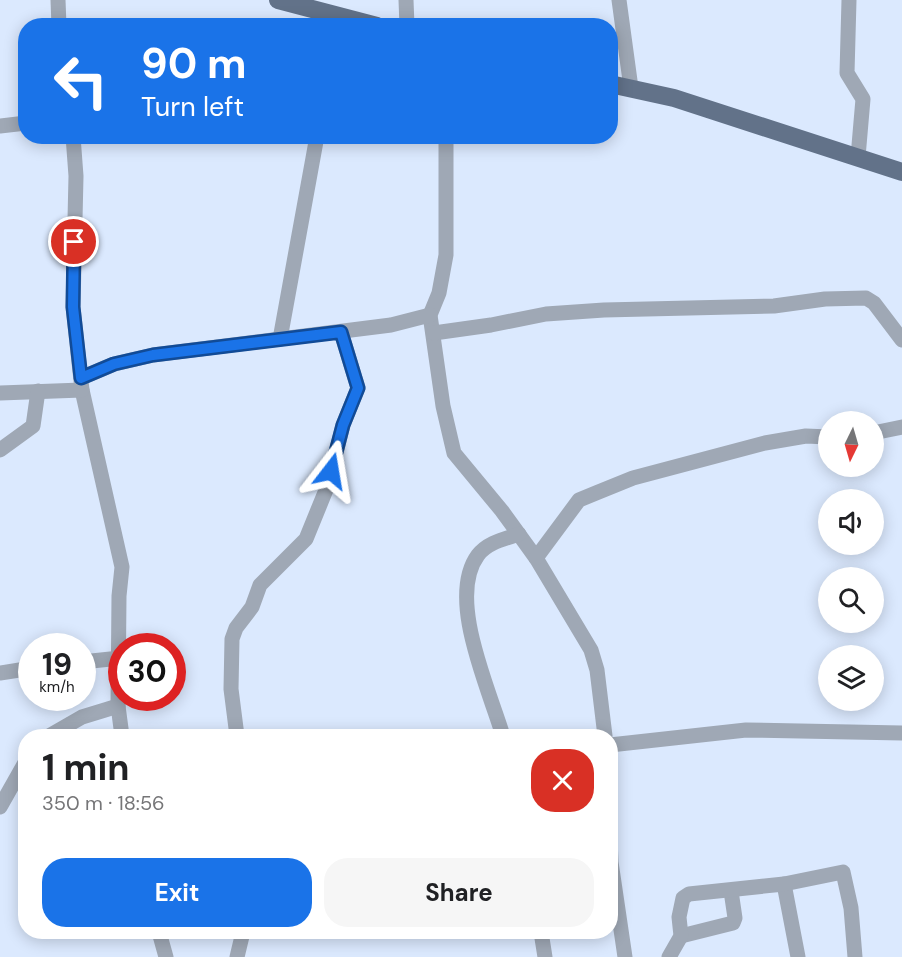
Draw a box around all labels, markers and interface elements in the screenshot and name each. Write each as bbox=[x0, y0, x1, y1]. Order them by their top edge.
text: 90 m bbox=[141, 36, 247, 91]
icon: left bbox=[42, 42, 120, 120]
text: Turn left bbox=[141, 89, 244, 124]
pin bbox=[48, 216, 99, 267]
icon: arrive bbox=[57, 225, 90, 258]
north arrow bbox=[818, 411, 884, 477]
map controls bbox=[818, 411, 884, 711]
position arrow bbox=[299, 439, 363, 503]
button: sound bbox=[818, 489, 884, 555]
button: search bbox=[818, 567, 884, 633]
speed limit sign: 30 bbox=[108, 633, 186, 711]
text: 19 bbox=[42, 645, 72, 684]
button: layers bbox=[818, 645, 884, 711]
text: km/h bbox=[39, 677, 75, 697]
text: 1 min bbox=[42, 744, 130, 791]
button: close bbox=[531, 749, 594, 812]
text: 350 m · 18:56 bbox=[42, 790, 165, 816]
button: Exit bbox=[42, 858, 312, 927]
button: Share bbox=[324, 858, 594, 927]

